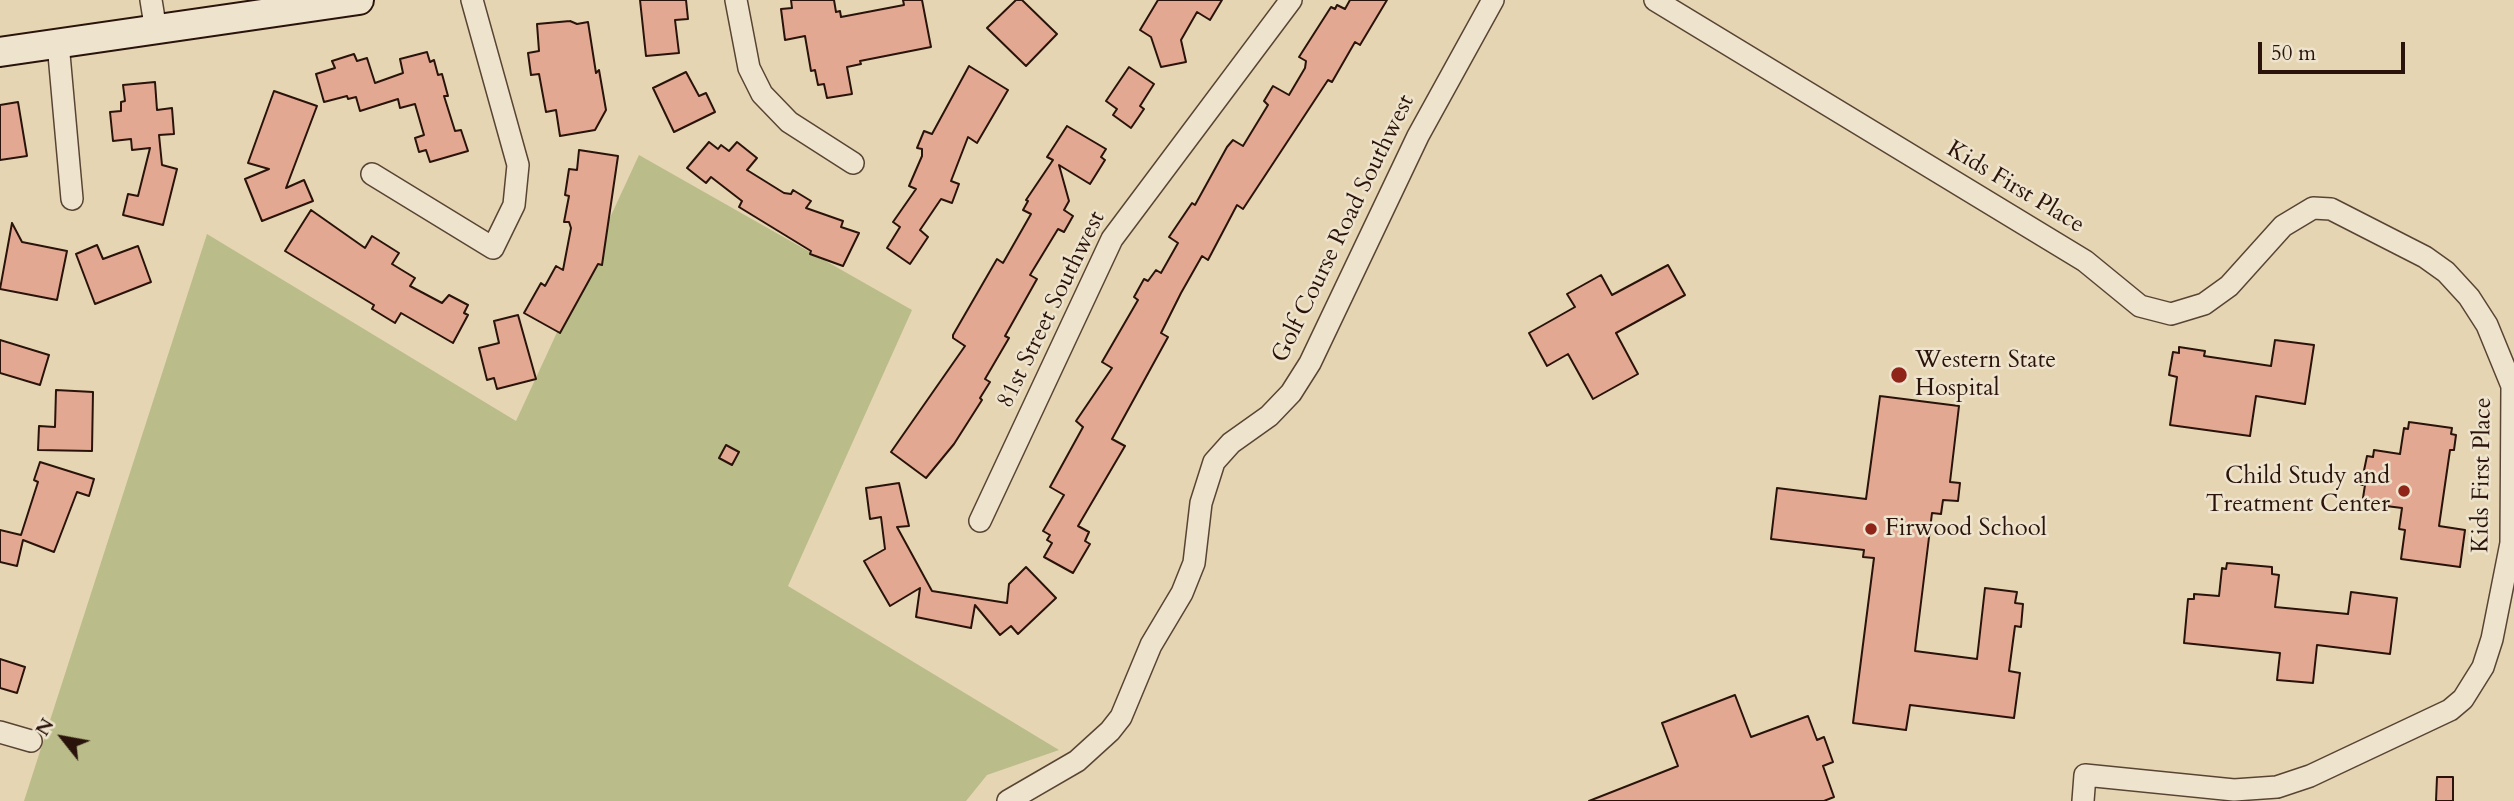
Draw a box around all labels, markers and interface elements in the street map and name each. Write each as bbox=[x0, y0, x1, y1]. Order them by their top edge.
scale bar bbox=[2262, 28, 2409, 72]
text: 50 m bbox=[2271, 39, 2316, 68]
street label: Golf Course Road Southwest bbox=[1267, 90, 1421, 368]
street label: Kids First Place bbox=[1941, 136, 2089, 240]
street label: 81st Street Southwest bbox=[992, 207, 1112, 413]
place label: Western State Hospital bbox=[1915, 347, 2056, 403]
marker: Western State Hospital bbox=[1889, 365, 1909, 385]
street label: Kids First Place bbox=[2467, 397, 2499, 553]
place label: Child Study and Treatment Center bbox=[2206, 463, 2390, 519]
marker: Child Study and Treatment Center bbox=[2396, 483, 2412, 499]
place label: Firwood School bbox=[1885, 515, 2047, 543]
marker: Firwood School bbox=[1863, 521, 1879, 537]
north arrow bbox=[28, 703, 98, 773]
text: N bbox=[30, 713, 60, 741]

